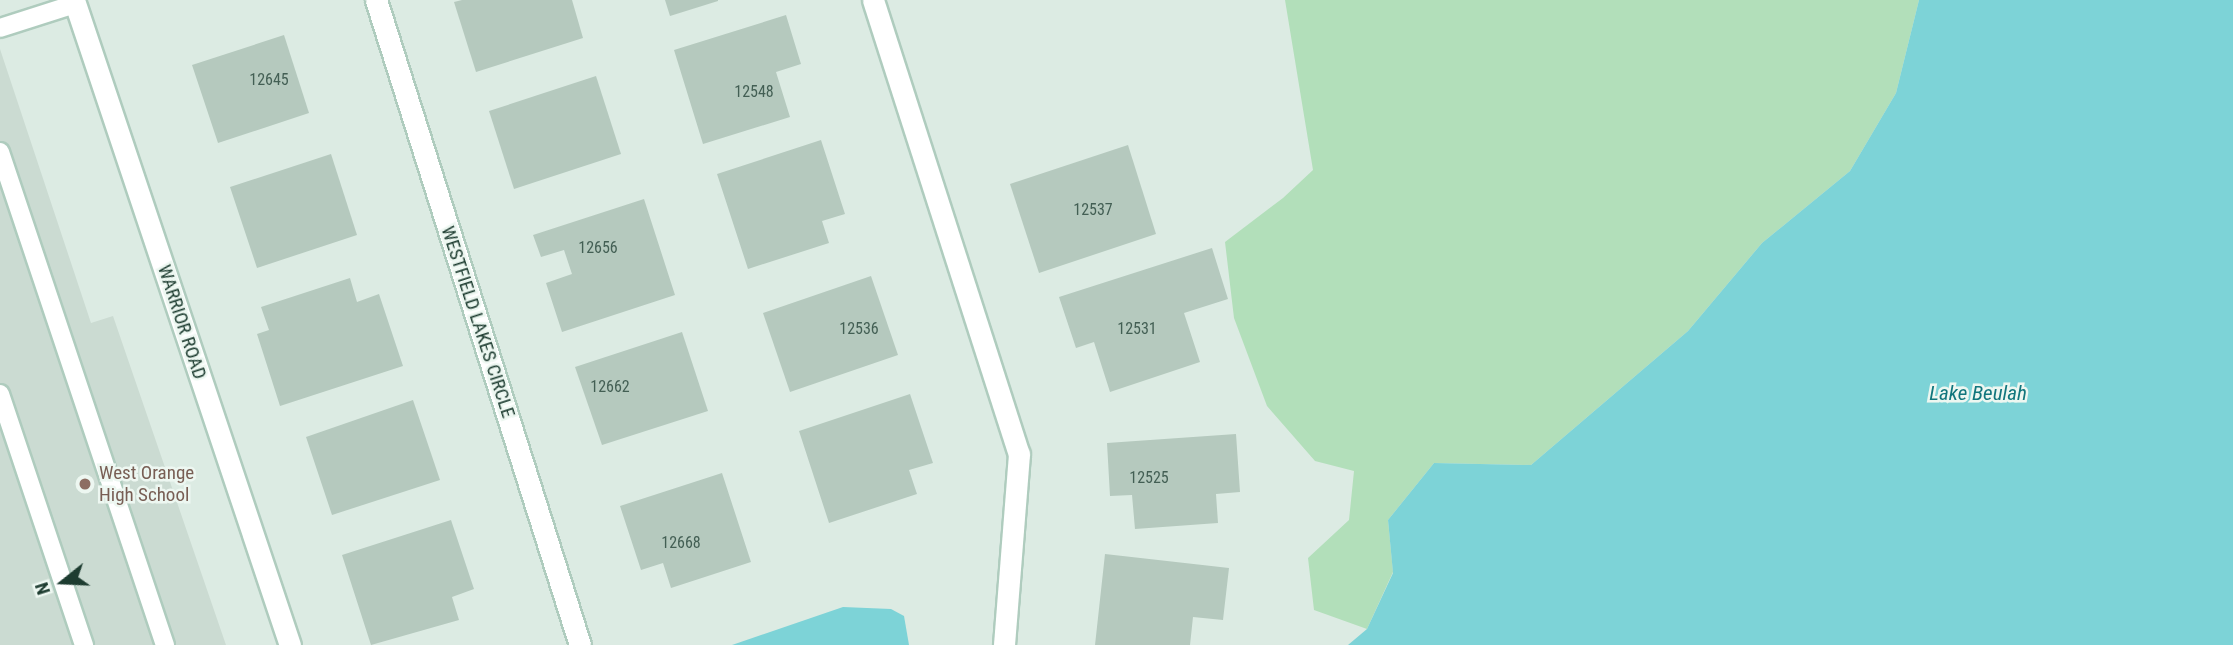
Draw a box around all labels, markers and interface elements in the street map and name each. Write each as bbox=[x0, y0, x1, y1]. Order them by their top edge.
house number: 12645 bbox=[249, 70, 289, 90]
house number: 12548 bbox=[734, 82, 774, 102]
house number: 12537 bbox=[1073, 200, 1113, 220]
street label: WESTFIELD LAKES CIRCLE bbox=[436, 223, 520, 421]
house number: 12656 bbox=[578, 238, 618, 258]
street label: WARRIOR ROAD bbox=[153, 262, 211, 382]
house number: 12536 bbox=[839, 319, 879, 339]
house number: 12531 bbox=[1117, 319, 1157, 339]
house number: 12662 bbox=[590, 377, 630, 397]
water label: Lake Beulah bbox=[1929, 380, 2027, 406]
place label: West Orange High School bbox=[99, 462, 194, 506]
house number: 12525 bbox=[1129, 468, 1169, 488]
marker: West Orange High School bbox=[77, 476, 93, 492]
house number: 12668 bbox=[661, 533, 701, 553]
north arrow bbox=[28, 547, 98, 617]
text: N bbox=[30, 580, 55, 598]

